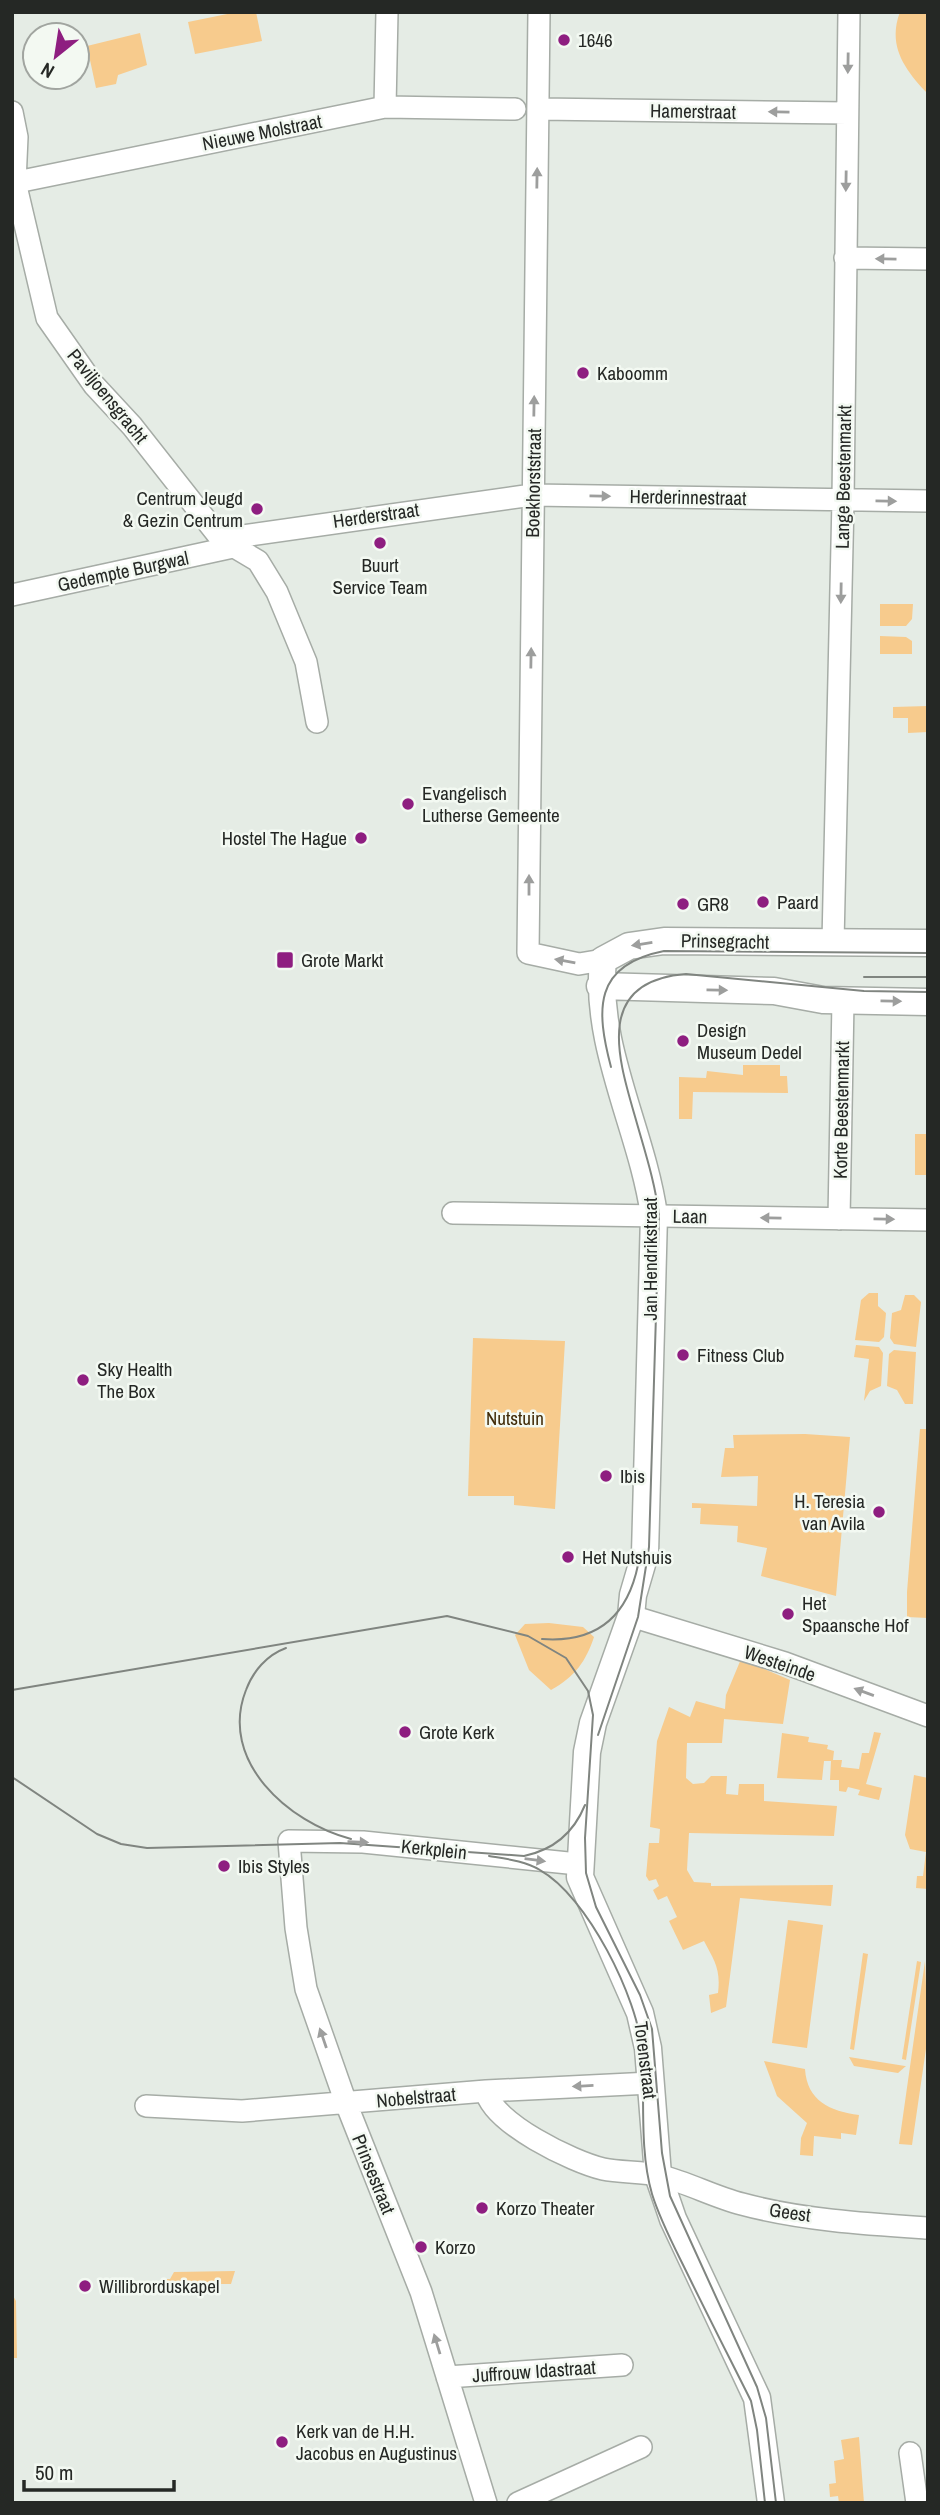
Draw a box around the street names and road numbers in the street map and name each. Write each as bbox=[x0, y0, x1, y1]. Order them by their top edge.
street label: Hamerstraat bbox=[650, 97, 737, 125]
street label: Nieuwe Molstraat bbox=[200, 108, 325, 156]
street label: Paviljoensgracht bbox=[62, 343, 155, 449]
street label: Lange Beestenmarkt bbox=[829, 404, 857, 549]
street label: Boekhorststraat bbox=[519, 428, 547, 538]
street label: Herderinnestraat bbox=[629, 483, 747, 511]
street label: Herderstraat bbox=[331, 496, 421, 534]
street label: Gedempte Burgwal bbox=[55, 544, 191, 598]
street label: Prinsegracht bbox=[681, 927, 770, 955]
street label: Korte Beestenmarkt bbox=[827, 1040, 855, 1179]
street label: Jan Hendrikstraat bbox=[637, 1197, 663, 1320]
street label: Laan bbox=[672, 1203, 708, 1229]
street label: Westeinde bbox=[741, 1639, 819, 1687]
street label: Kerkplein bbox=[400, 1833, 468, 1865]
street label: Torenstraat bbox=[628, 2020, 664, 2101]
street label: Nobelstraat bbox=[375, 2081, 457, 2113]
street label: Prinsestraat bbox=[346, 2130, 402, 2218]
street label: Geest bbox=[768, 2196, 813, 2228]
street label: Juffrouw Idastraat bbox=[471, 2354, 597, 2388]

